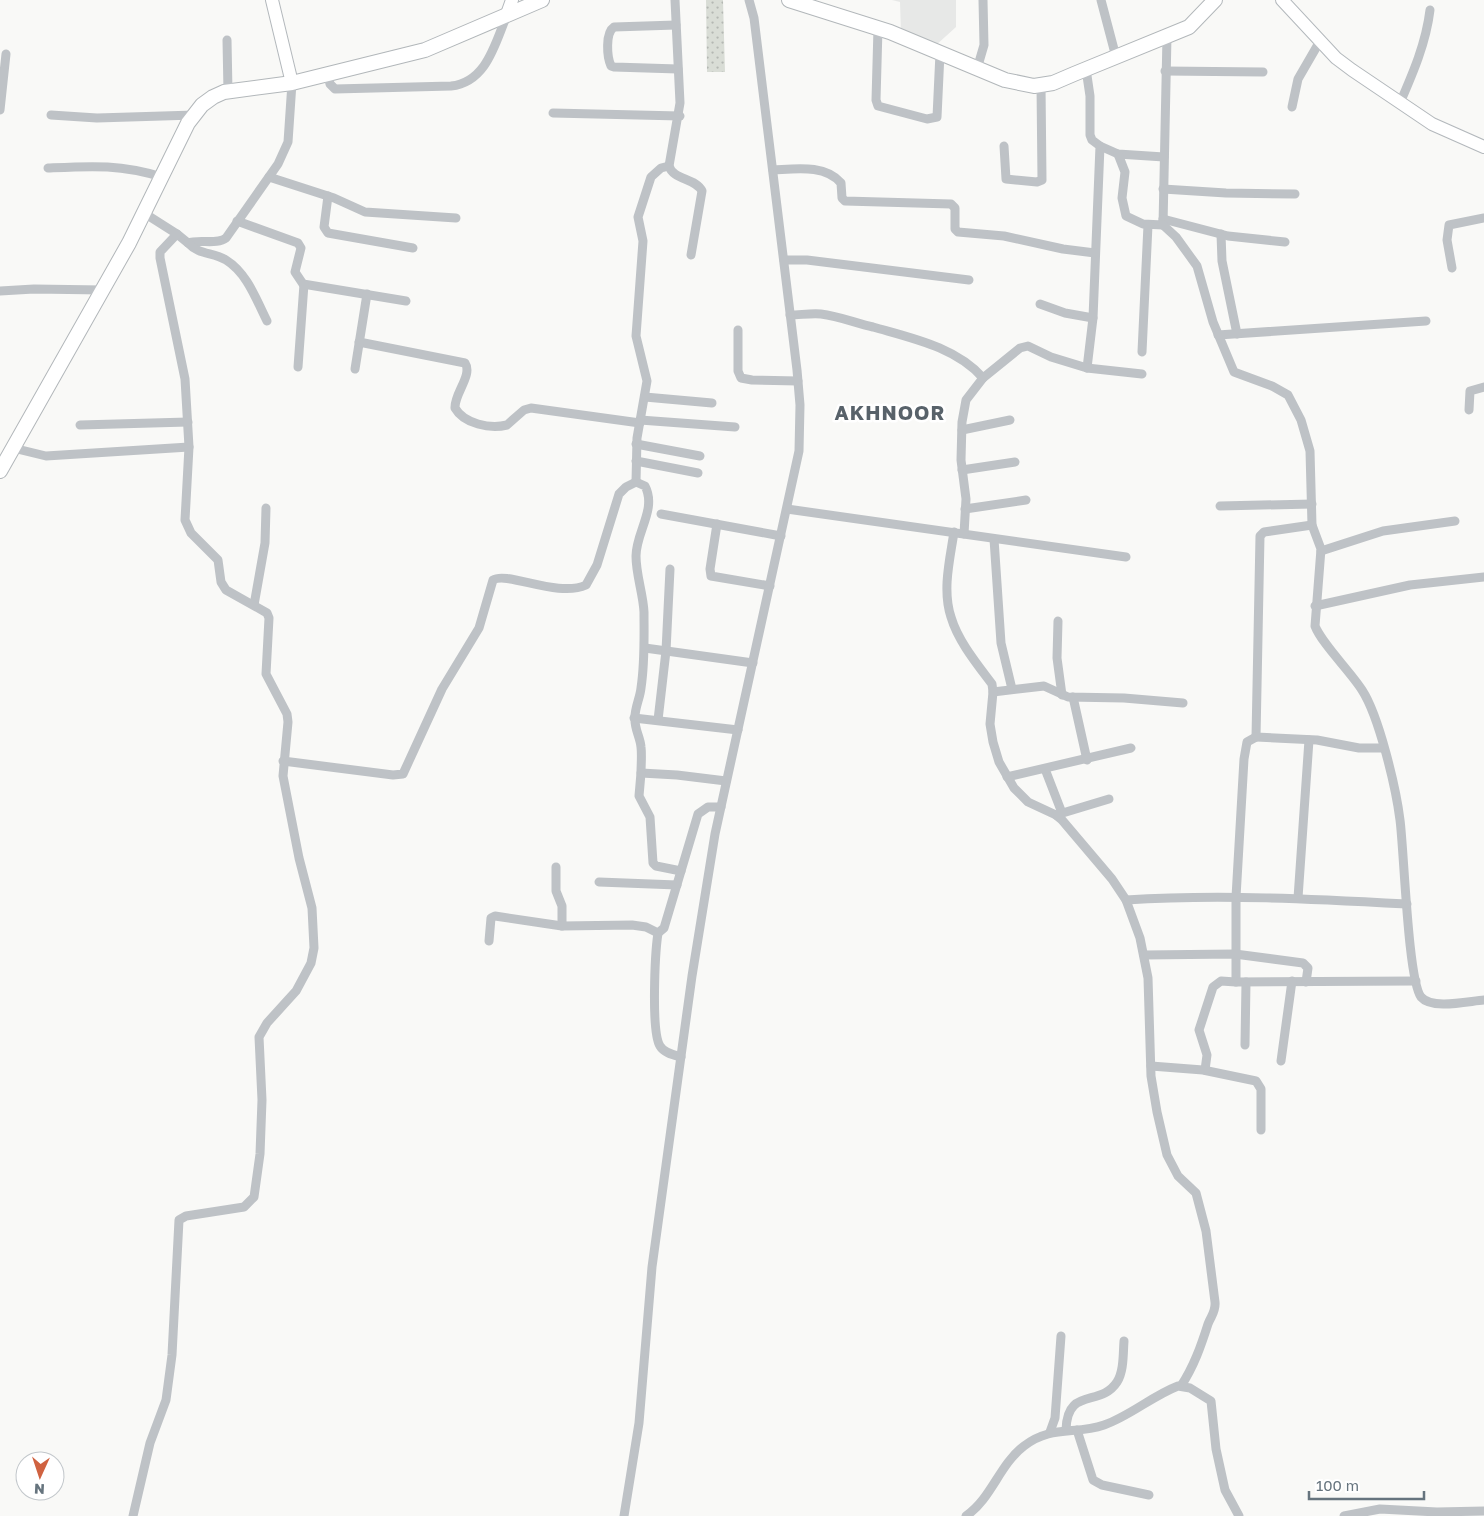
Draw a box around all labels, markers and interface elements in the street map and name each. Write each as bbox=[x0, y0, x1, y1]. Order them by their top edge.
district label: AKHNOOR bbox=[835, 400, 945, 424]
north arrow bbox=[15, 1451, 65, 1501]
scale bar bbox=[1309, 1468, 1424, 1500]
text: 100 m bbox=[1316, 1476, 1359, 1494]
text: N bbox=[34, 1481, 45, 1498]

